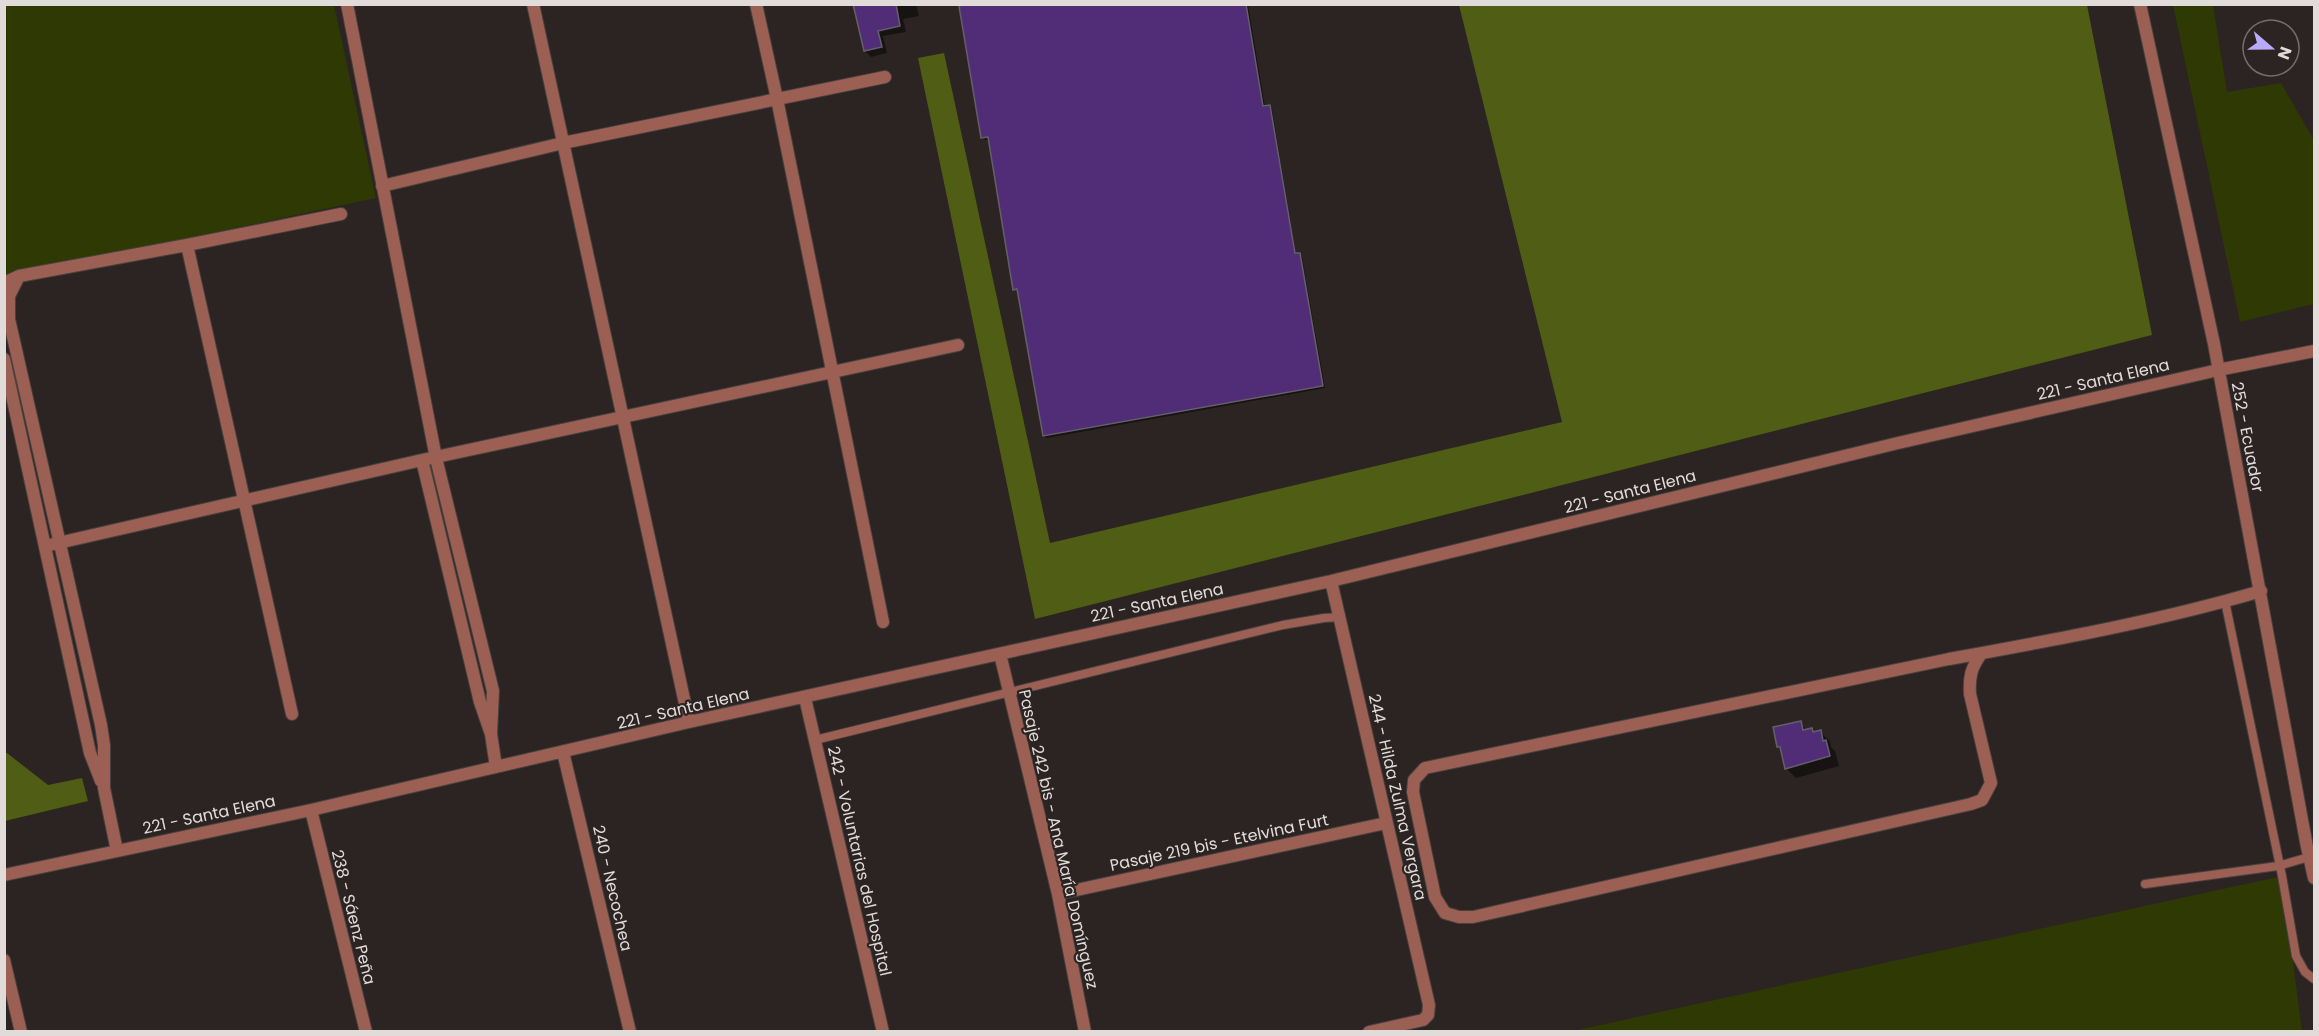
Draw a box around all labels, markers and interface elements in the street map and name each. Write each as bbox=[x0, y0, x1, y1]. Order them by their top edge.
north arrow bbox=[2241, 18, 2301, 78]
text: N bbox=[2272, 43, 2297, 63]
street label: 221 - Santa Elena bbox=[2035, 353, 2172, 406]
street label: 252 - Ecuador bbox=[2226, 380, 2269, 494]
street label: 221 - Santa Elena bbox=[1562, 464, 1699, 519]
street label: 221 - Santa Elena bbox=[1089, 577, 1226, 628]
street label: 221 - Santa Elena bbox=[615, 682, 752, 735]
street label: Pasaje 242 bis - Ana María Domínguez bbox=[1013, 687, 1104, 991]
street label: 244 - Hilda Zulma Vergara bbox=[1363, 692, 1432, 903]
street label: 242 - Voluntarias del Hospital bbox=[822, 744, 897, 978]
street label: 221 - Santa Elena bbox=[141, 789, 278, 840]
street label: Pasaje 219 bis - Etelvina Furt bbox=[1108, 808, 1331, 877]
street label: 240 - Necochea bbox=[587, 823, 638, 953]
street label: 238 - Sáenz Peña bbox=[326, 847, 381, 987]

